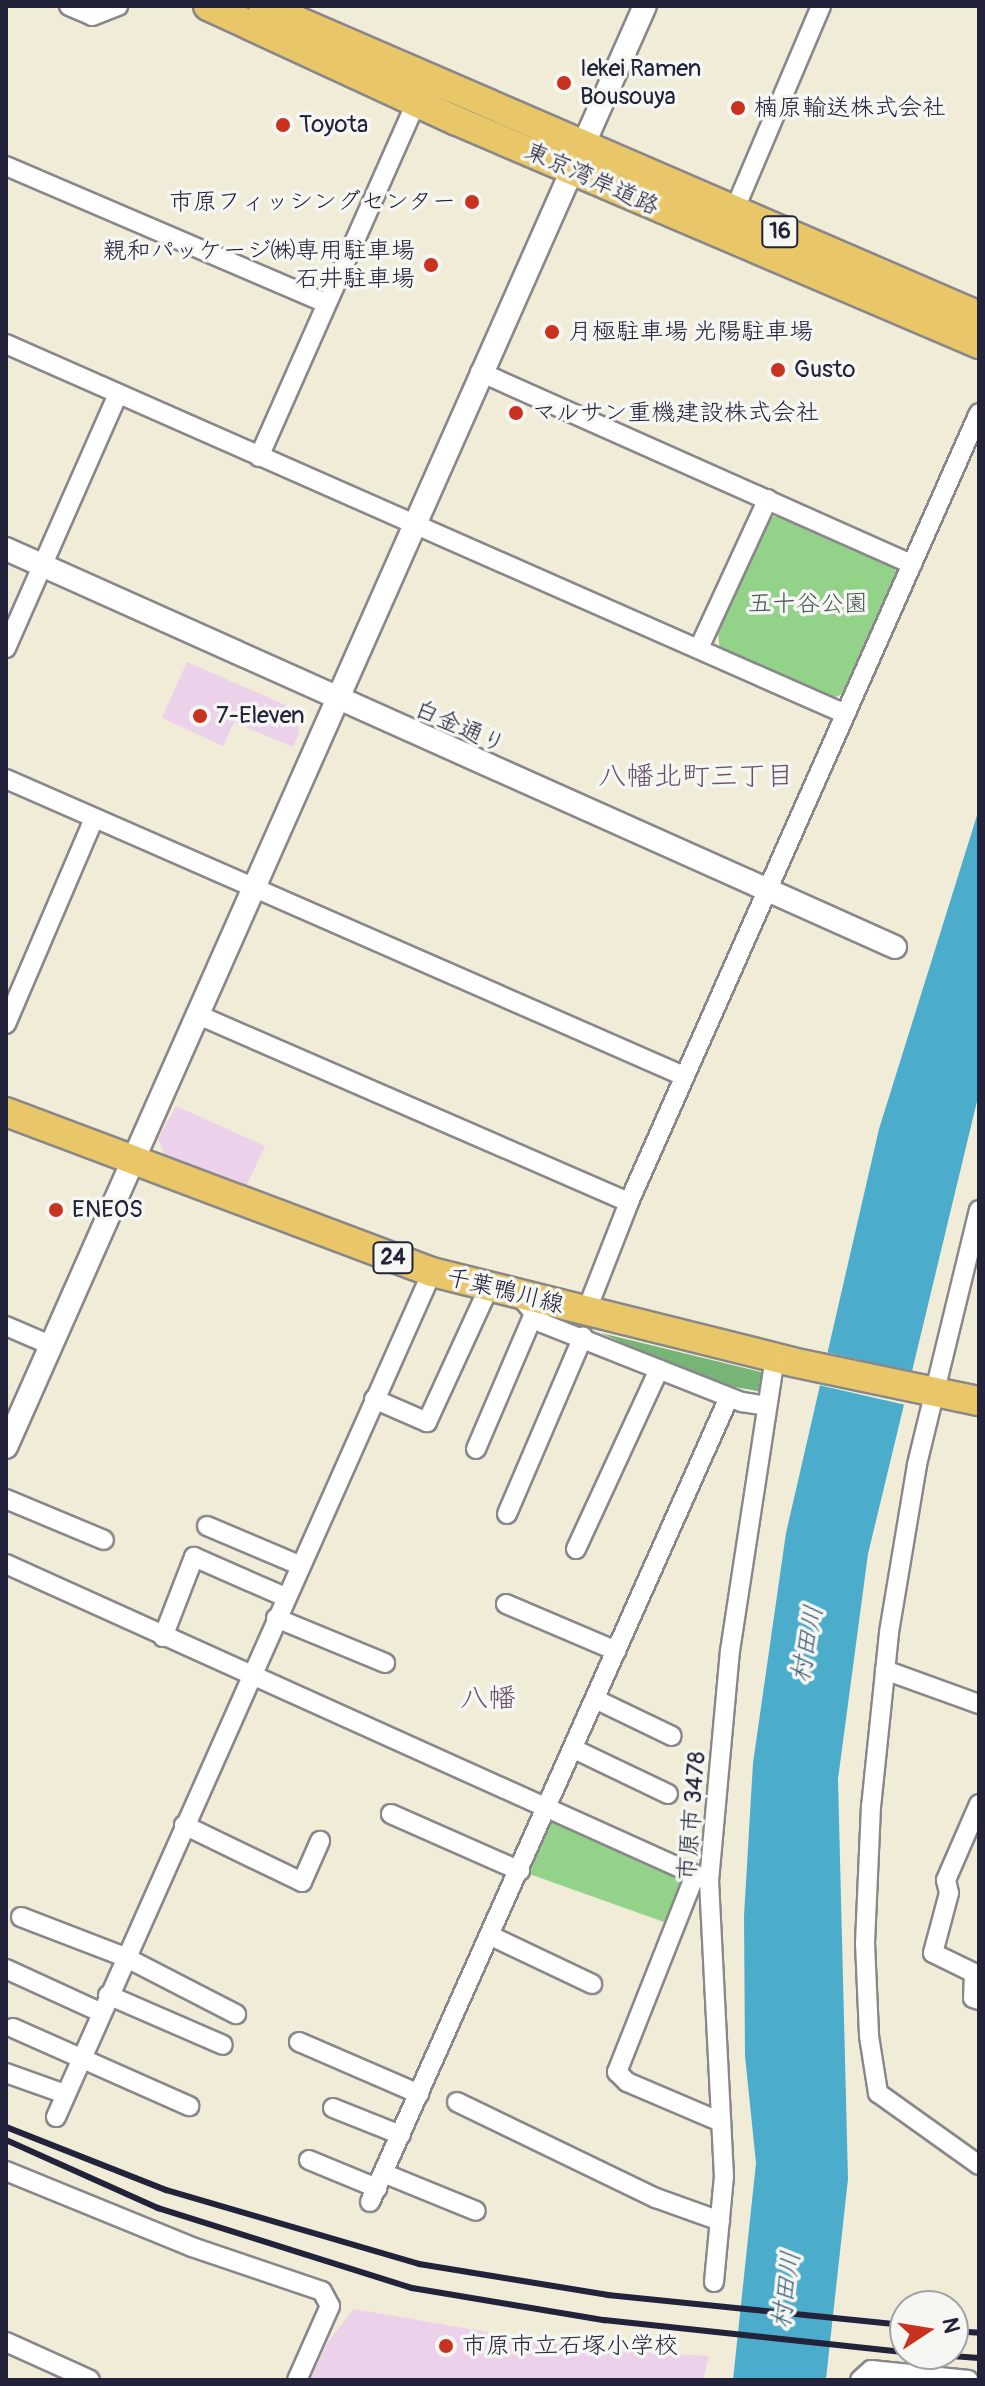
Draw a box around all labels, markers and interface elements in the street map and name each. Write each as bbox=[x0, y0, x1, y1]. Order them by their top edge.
place label: Iekei Ramen Bousouya bbox=[580, 55, 701, 111]
marker: Iekei Ramen Bousouya bbox=[555, 74, 573, 92]
place label: 楠原輸送株式会社 bbox=[754, 94, 946, 122]
marker: 楠原輸送株式会社 bbox=[729, 99, 747, 117]
place label: Toyota bbox=[299, 111, 368, 139]
marker: Toyota bbox=[274, 116, 292, 134]
street label: 東京湾岸道路 bbox=[520, 137, 664, 221]
place label: 市原フィッシングセンター bbox=[168, 188, 456, 216]
marker: 市原フィッシングセンター bbox=[463, 193, 481, 211]
road number: 16 bbox=[760, 214, 800, 250]
place label: 親和パッケージ㈱専用駐車場 石井駐車場 bbox=[103, 237, 415, 293]
marker: 親和パッケージ㈱専用駐車場 石井駐車場 bbox=[422, 256, 440, 274]
place label: 月極駐車場 光陽駐車場 bbox=[568, 318, 813, 346]
marker: 月極駐車場 光陽駐車場 bbox=[543, 323, 561, 341]
place label: Gusto bbox=[794, 356, 855, 384]
marker: Gusto bbox=[769, 361, 787, 379]
place label: マルサン重機建設株式会社 bbox=[532, 399, 820, 427]
marker: マルサン重機建設株式会社 bbox=[507, 404, 525, 422]
park label: 五十谷公園 bbox=[748, 590, 868, 618]
street label: 白金通り bbox=[410, 694, 510, 760]
place label: 7-Eleven bbox=[216, 702, 305, 730]
marker: 7-Eleven bbox=[191, 707, 209, 725]
district label: 八幡北町三丁目 bbox=[598, 760, 794, 794]
place label: ENEOS bbox=[72, 1196, 143, 1224]
marker: ENEOS bbox=[47, 1201, 65, 1219]
road number: 24 bbox=[371, 1240, 415, 1276]
street label: 千葉鴨川線 bbox=[443, 1263, 567, 1319]
water label: 村田川 bbox=[785, 1603, 831, 1685]
district label: 八幡 bbox=[460, 1682, 516, 1716]
street label: 市原市 3478 bbox=[672, 1750, 712, 1882]
water label: 村田川 bbox=[766, 2249, 808, 2331]
north arrow bbox=[889, 2290, 969, 2370]
text: N bbox=[935, 2315, 966, 2336]
place label: 市原市立石塚小学校 bbox=[462, 2332, 678, 2360]
marker: 市原市立石塚小学校 bbox=[437, 2337, 455, 2355]

